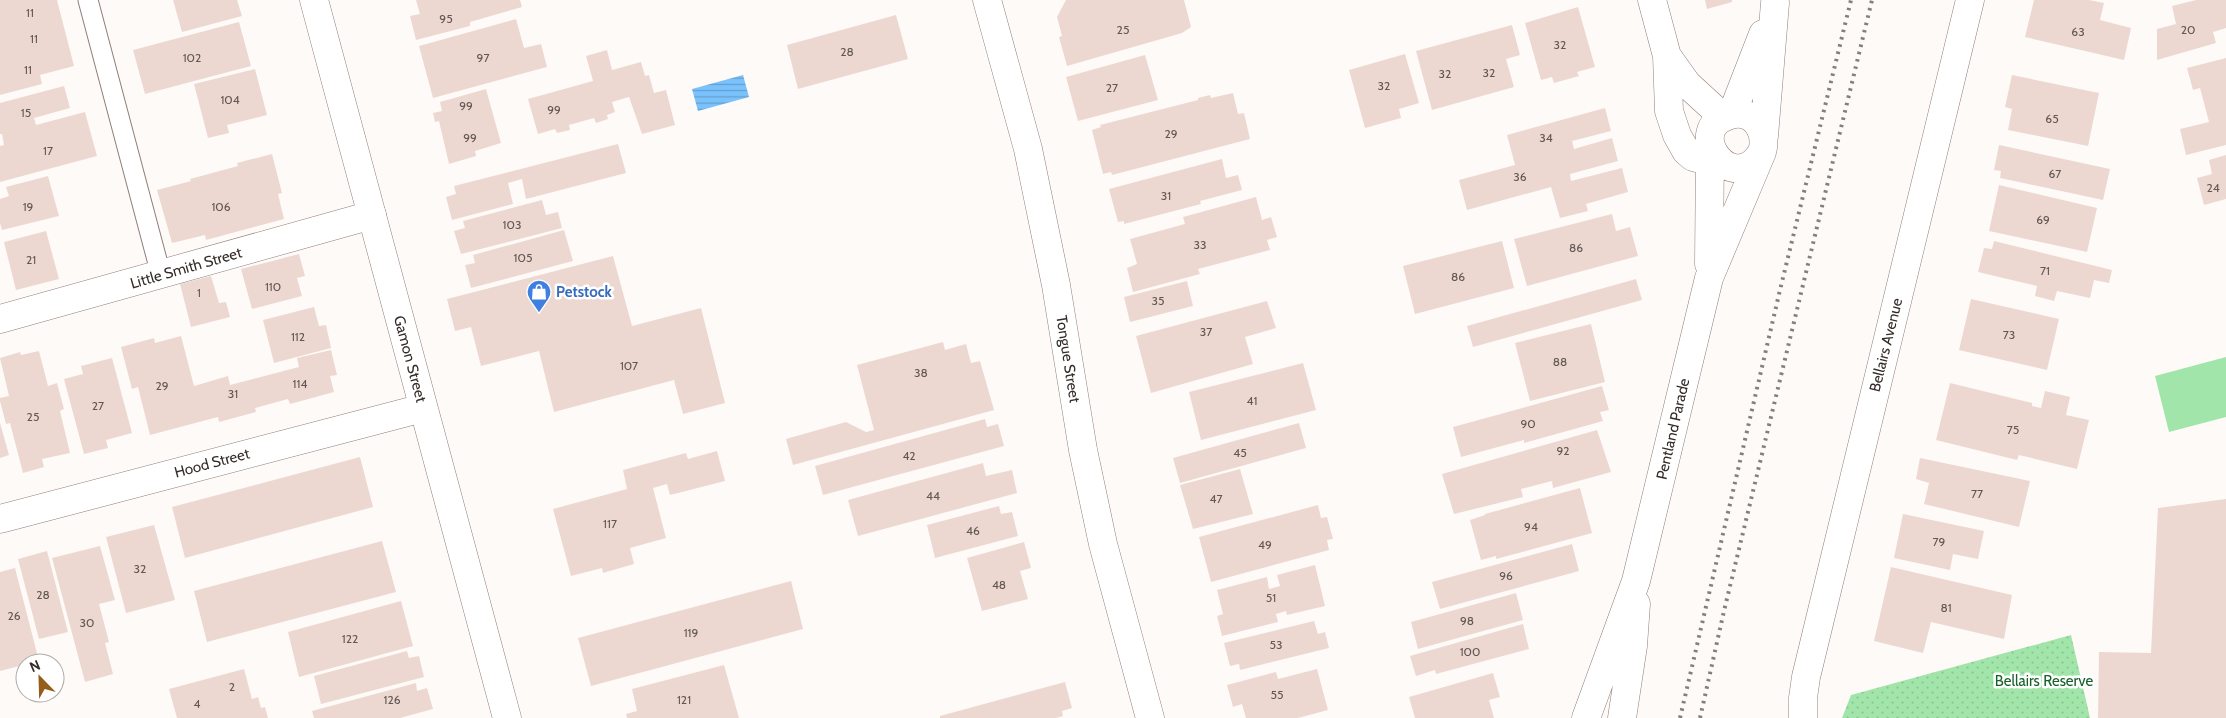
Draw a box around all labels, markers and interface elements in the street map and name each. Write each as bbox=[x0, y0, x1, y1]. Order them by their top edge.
house number: 11 bbox=[26, 5, 34, 20]
house number: 95 bbox=[439, 11, 453, 26]
house number: 25 bbox=[1117, 22, 1129, 37]
house number: 20 bbox=[2181, 22, 2195, 37]
house number: 63 bbox=[2071, 24, 2085, 39]
house number: 11 bbox=[30, 31, 38, 46]
house number: 32 bbox=[1554, 37, 1566, 52]
house number: 28 bbox=[840, 44, 854, 59]
house number: 102 bbox=[183, 50, 201, 65]
house number: 97 bbox=[477, 50, 489, 65]
house number: 11 bbox=[24, 62, 32, 77]
house number: 32 bbox=[1483, 65, 1495, 80]
house number: 32 bbox=[1439, 66, 1451, 81]
house number: 32 bbox=[1378, 78, 1390, 93]
house number: 27 bbox=[1106, 80, 1118, 95]
house number: 104 bbox=[220, 92, 240, 107]
house number: 99 bbox=[459, 98, 473, 113]
house number: 99 bbox=[547, 102, 561, 117]
house number: 15 bbox=[21, 105, 31, 120]
house number: 65 bbox=[2045, 111, 2059, 126]
house number: 29 bbox=[1164, 126, 1178, 141]
house number: 99 bbox=[463, 130, 477, 145]
house number: 34 bbox=[1539, 130, 1553, 145]
house number: 17 bbox=[43, 143, 53, 158]
house number: 67 bbox=[2049, 166, 2061, 181]
house number: 36 bbox=[1513, 169, 1527, 184]
house number: 24 bbox=[2206, 180, 2220, 195]
house number: 31 bbox=[1161, 188, 1171, 203]
house number: 19 bbox=[23, 199, 34, 214]
house number: 106 bbox=[211, 199, 231, 214]
house number: 69 bbox=[2036, 212, 2050, 227]
house number: 103 bbox=[503, 217, 521, 232]
house number: 33 bbox=[1194, 237, 1206, 252]
house number: 86 bbox=[1569, 240, 1583, 255]
street label: Little Smith Street bbox=[128, 243, 244, 293]
house number: 105 bbox=[514, 250, 532, 265]
house number: 21 bbox=[26, 252, 36, 267]
house number: 71 bbox=[2040, 263, 2050, 278]
house number: 86 bbox=[1451, 269, 1465, 284]
house number: 110 bbox=[265, 279, 281, 294]
shop icon: Petstock bbox=[526, 279, 552, 313]
place label: Petstock bbox=[556, 283, 613, 301]
house number: 1 bbox=[197, 285, 201, 300]
house number: 35 bbox=[1152, 293, 1164, 308]
street label: Bellairs Avenue bbox=[1866, 296, 1906, 394]
street label: Gamon Street bbox=[390, 314, 430, 404]
street label: Tongue Street bbox=[1052, 314, 1084, 404]
house number: 37 bbox=[1200, 324, 1212, 339]
house number: 73 bbox=[2003, 327, 2015, 342]
house number: 112 bbox=[291, 329, 305, 344]
house number: 88 bbox=[1553, 354, 1567, 369]
house number: 107 bbox=[620, 358, 638, 373]
house number: 38 bbox=[914, 365, 928, 380]
house number: 114 bbox=[293, 376, 307, 391]
street label: Pentland Parade bbox=[1653, 376, 1693, 482]
house number: 29 bbox=[155, 378, 169, 393]
house number: 31 bbox=[228, 386, 238, 401]
house number: 41 bbox=[1247, 393, 1257, 408]
house number: 27 bbox=[92, 398, 104, 413]
house number: 25 bbox=[27, 409, 39, 424]
house number: 90 bbox=[1520, 416, 1536, 431]
house number: 75 bbox=[2007, 422, 2019, 437]
house number: 92 bbox=[1556, 443, 1570, 458]
street label: Hood Street bbox=[172, 444, 252, 482]
house number: 45 bbox=[1233, 445, 1247, 460]
house number: 42 bbox=[902, 448, 916, 463]
house number: 77 bbox=[1971, 486, 1983, 501]
house number: 44 bbox=[926, 488, 940, 503]
house number: 47 bbox=[1210, 491, 1222, 506]
house number: 117 bbox=[603, 516, 617, 531]
house number: 94 bbox=[1524, 519, 1538, 534]
house number: 46 bbox=[966, 523, 980, 538]
house number: 79 bbox=[1933, 534, 1946, 549]
house number: 49 bbox=[1258, 537, 1272, 552]
house number: 32 bbox=[134, 561, 146, 576]
house number: 96 bbox=[1499, 568, 1513, 583]
house number: 48 bbox=[992, 577, 1006, 592]
house number: 28 bbox=[36, 587, 50, 602]
house number: 51 bbox=[1266, 590, 1276, 605]
house number: 81 bbox=[1940, 600, 1952, 615]
house number: 26 bbox=[7, 608, 21, 623]
house number: 98 bbox=[1460, 613, 1474, 628]
house number: 30 bbox=[80, 615, 94, 630]
house number: 119 bbox=[684, 625, 699, 640]
house number: 122 bbox=[342, 631, 358, 646]
house number: 53 bbox=[1270, 637, 1282, 652]
house number: 100 bbox=[1460, 644, 1480, 659]
north arrow bbox=[15, 653, 65, 703]
text: N bbox=[27, 656, 43, 676]
park label: Bellairs Reserve bbox=[1995, 672, 2094, 690]
house number: 2 bbox=[229, 679, 235, 694]
house number: 55 bbox=[1271, 687, 1283, 702]
house number: 126 bbox=[383, 692, 401, 707]
house number: 121 bbox=[677, 692, 691, 707]
house number: 4 bbox=[194, 696, 201, 711]

